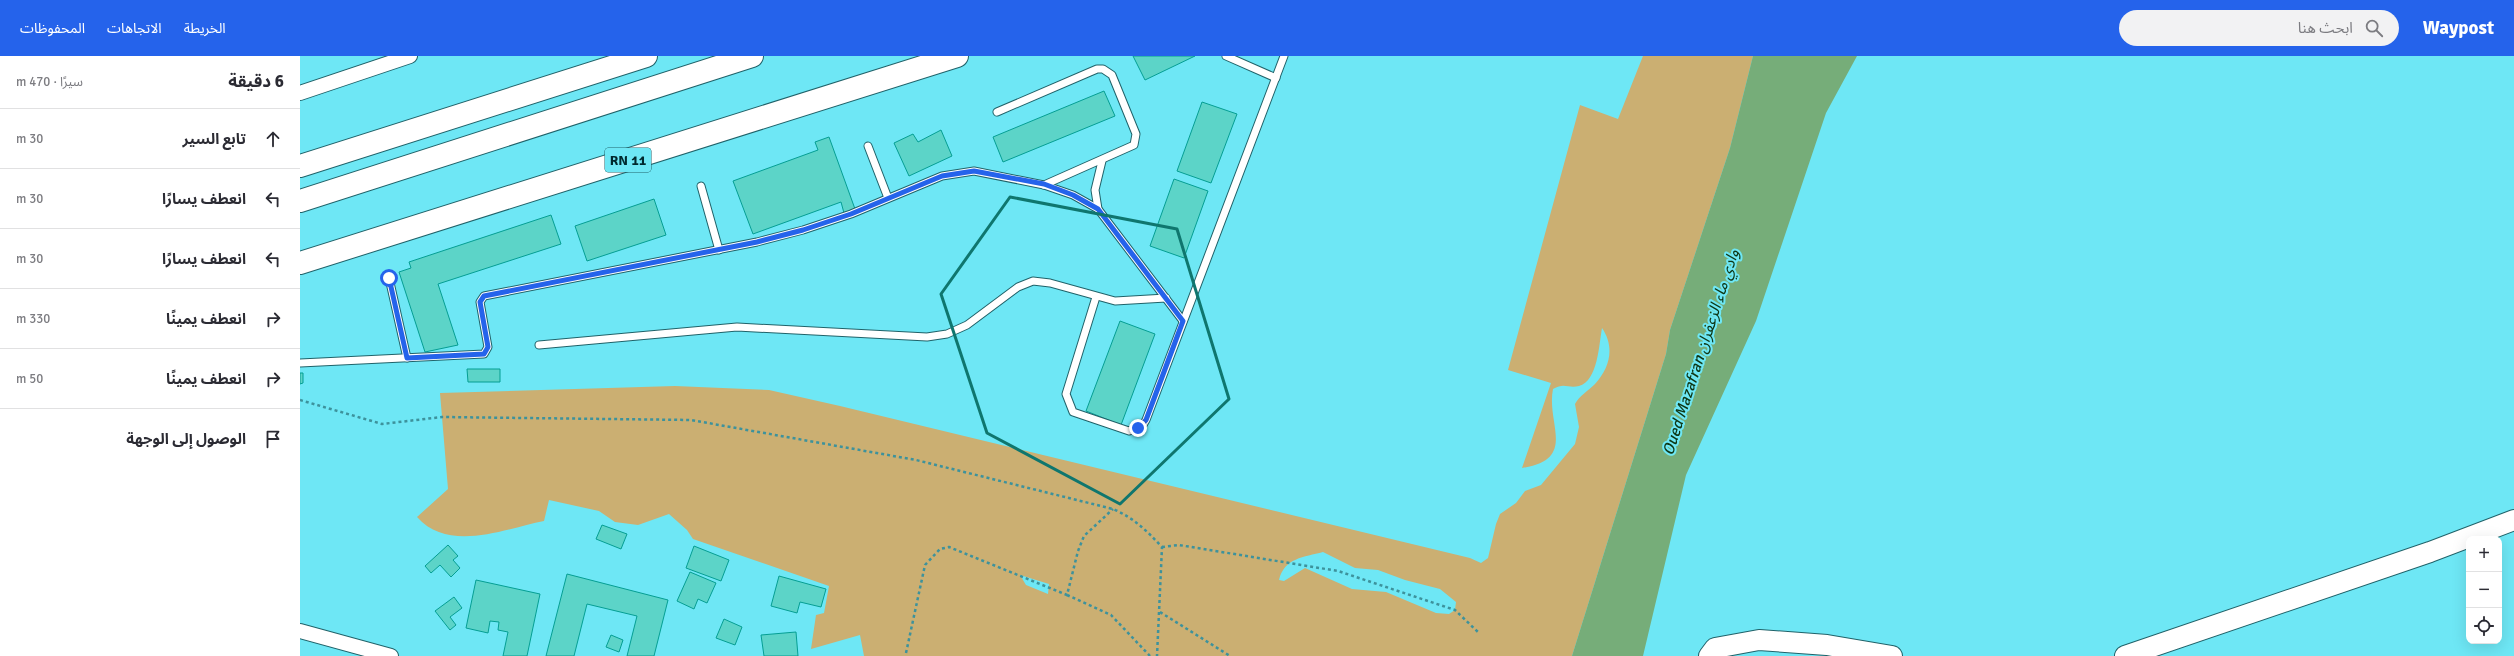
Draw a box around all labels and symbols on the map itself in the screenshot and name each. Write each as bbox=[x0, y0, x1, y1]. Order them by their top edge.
road number: RN 11 bbox=[605, 148, 651, 172]
water label: Oued Mazafran وادي ماء الزعفران bbox=[1658, 247, 1746, 459]
route start bbox=[380, 269, 398, 287]
route end bbox=[1129, 419, 1147, 437]

